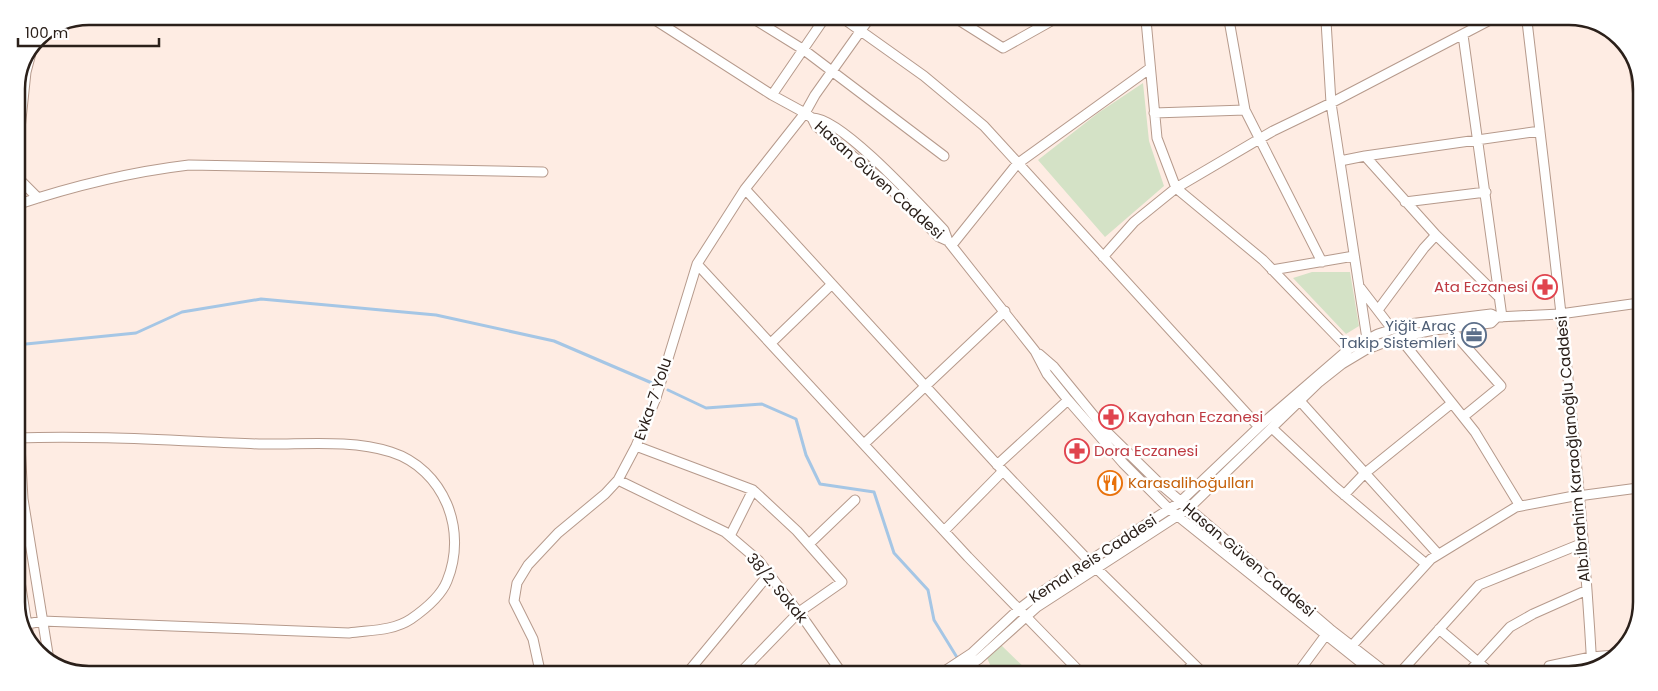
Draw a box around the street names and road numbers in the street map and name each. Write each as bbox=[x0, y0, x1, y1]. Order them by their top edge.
street label: Hasan Güven Caddesi bbox=[810, 116, 949, 243]
street label: Alb.İbrahim Karaoğlanoğlu Caddesi bbox=[1550, 315, 1595, 583]
street label: Evka-7 Yolu bbox=[629, 355, 676, 443]
street label: Hasan Güven Caddesi bbox=[1178, 498, 1320, 621]
street label: Kemal Reis Caddesi bbox=[1025, 509, 1161, 608]
street label: 38/2. Sokak bbox=[742, 548, 813, 627]

